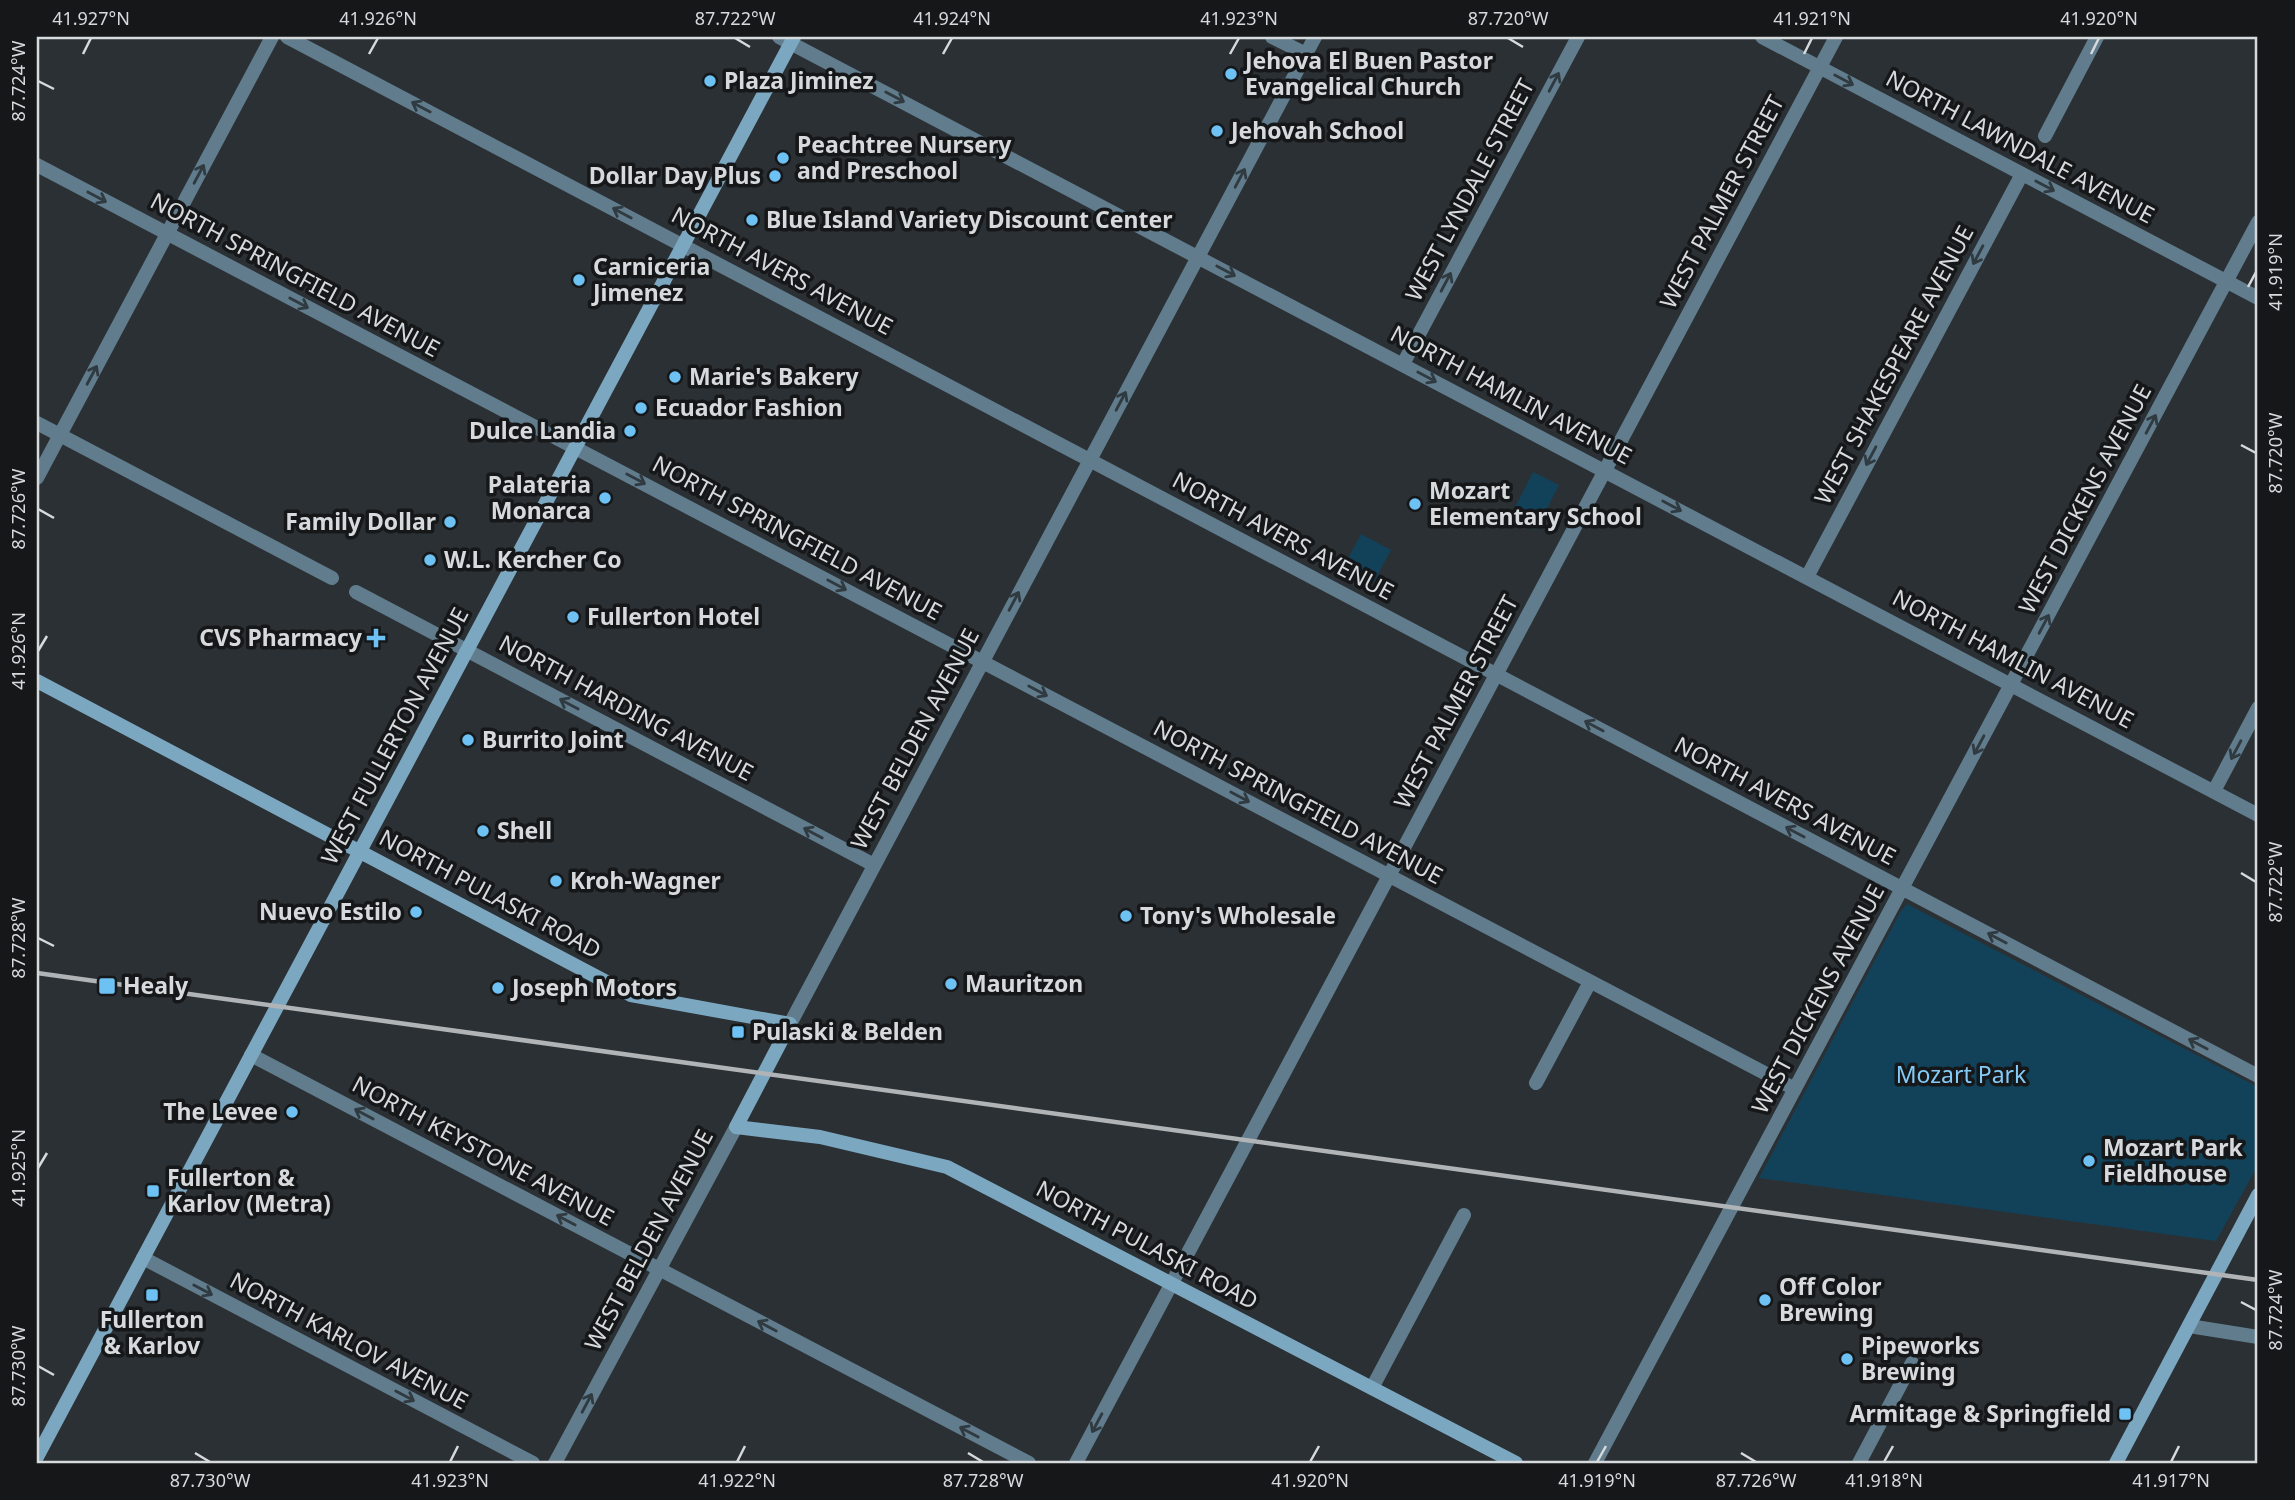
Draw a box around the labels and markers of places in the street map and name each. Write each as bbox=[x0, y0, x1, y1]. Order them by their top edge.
place label: Jehova El Buen Pastor Evangelical Church bbox=[1243, 44, 1493, 102]
place label: Plaza Jiminez bbox=[724, 64, 874, 96]
marker: Jehova El Buen Pastor Evangelical Church bbox=[1223, 66, 1239, 82]
marker: Plaza Jiminez bbox=[702, 73, 718, 89]
place label: Jehovah School bbox=[1229, 114, 1404, 146]
marker: Jehovah School bbox=[1209, 123, 1225, 139]
place label: Peachtree Nursery and Preschool bbox=[797, 128, 1012, 186]
marker: Peachtree Nursery and Preschool bbox=[775, 150, 791, 166]
place label: Dollar Day Plus bbox=[589, 159, 761, 191]
marker: Dollar Day Plus bbox=[767, 168, 783, 184]
place label: Blue Island Variety Discount Center bbox=[766, 203, 1172, 235]
marker: Blue Island Variety Discount Center bbox=[744, 212, 760, 228]
place label: Carniceria Jimenez bbox=[591, 250, 710, 308]
marker: Carniceria Jimenez bbox=[571, 272, 587, 288]
place label: Marie's Bakery bbox=[689, 360, 859, 392]
marker: Marie's Bakery bbox=[667, 369, 683, 385]
place label: Ecuador Fashion bbox=[655, 391, 843, 423]
marker: Ecuador Fashion bbox=[633, 400, 649, 416]
place label: Dulce Landia bbox=[469, 414, 616, 446]
marker: Dulce Landia bbox=[622, 423, 638, 439]
place label: Palateria Monarca bbox=[488, 468, 591, 526]
place label: Mozart Elementary School bbox=[1429, 474, 1642, 532]
marker: Palateria Monarca bbox=[597, 490, 613, 506]
marker: Mozart Elementary School bbox=[1407, 496, 1423, 512]
place label: Family Dollar bbox=[285, 505, 436, 537]
marker: Family Dollar bbox=[442, 514, 458, 530]
place label: W.L. Kercher Co bbox=[444, 543, 622, 575]
marker: W.L. Kercher Co bbox=[422, 552, 438, 568]
place label: Fullerton Hotel bbox=[587, 600, 760, 632]
marker: Fullerton Hotel bbox=[565, 609, 581, 625]
place label: CVS Pharmacy bbox=[199, 621, 363, 653]
marker: CVS Pharmacy bbox=[368, 630, 384, 646]
place label: Burrito Joint bbox=[482, 723, 624, 755]
marker: Burrito Joint bbox=[460, 732, 476, 748]
place label: Shell bbox=[497, 814, 552, 846]
marker: Shell bbox=[475, 823, 491, 839]
place label: Kroh-Wagner bbox=[570, 864, 721, 896]
marker: Kroh-Wagner bbox=[548, 873, 564, 889]
place label: Nuevo Estilo bbox=[259, 895, 402, 927]
place label: Tony's Wholesale bbox=[1140, 899, 1336, 931]
marker: Nuevo Estilo bbox=[408, 904, 424, 920]
marker: Tony's Wholesale bbox=[1118, 908, 1134, 924]
place label: Mauritzon bbox=[965, 967, 1083, 999]
place label: Healy bbox=[123, 969, 189, 1001]
place label: Joseph Motors bbox=[510, 971, 677, 1003]
marker: Healy bbox=[97, 976, 117, 996]
marker: Mauritzon bbox=[943, 976, 959, 992]
marker: Joseph Motors bbox=[490, 980, 506, 996]
place label: Pulaski & Belden bbox=[752, 1015, 943, 1047]
marker: Pulaski & Belden bbox=[730, 1024, 746, 1040]
place label: The Levee bbox=[163, 1095, 278, 1127]
marker: The Levee bbox=[284, 1104, 300, 1120]
place label: Mozart Park Fieldhouse bbox=[2103, 1131, 2244, 1189]
marker: Mozart Park Fieldhouse bbox=[2081, 1153, 2097, 1169]
place label: Fullerton & Karlov (Metra) bbox=[167, 1161, 331, 1219]
marker: Fullerton & Karlov (Metra) bbox=[145, 1183, 161, 1199]
place label: Off Color Brewing bbox=[1779, 1270, 1882, 1328]
marker: Fullerton & Karlov bbox=[144, 1287, 160, 1303]
marker: Off Color Brewing bbox=[1757, 1292, 1773, 1308]
place label: Fullerton & Karlov bbox=[100, 1303, 204, 1361]
place label: Pipeworks Brewing bbox=[1861, 1329, 1980, 1387]
marker: Pipeworks Brewing bbox=[1839, 1351, 1855, 1367]
place label: Armitage & Springfield bbox=[1850, 1397, 2111, 1429]
marker: Armitage & Springfield bbox=[2117, 1406, 2133, 1422]

